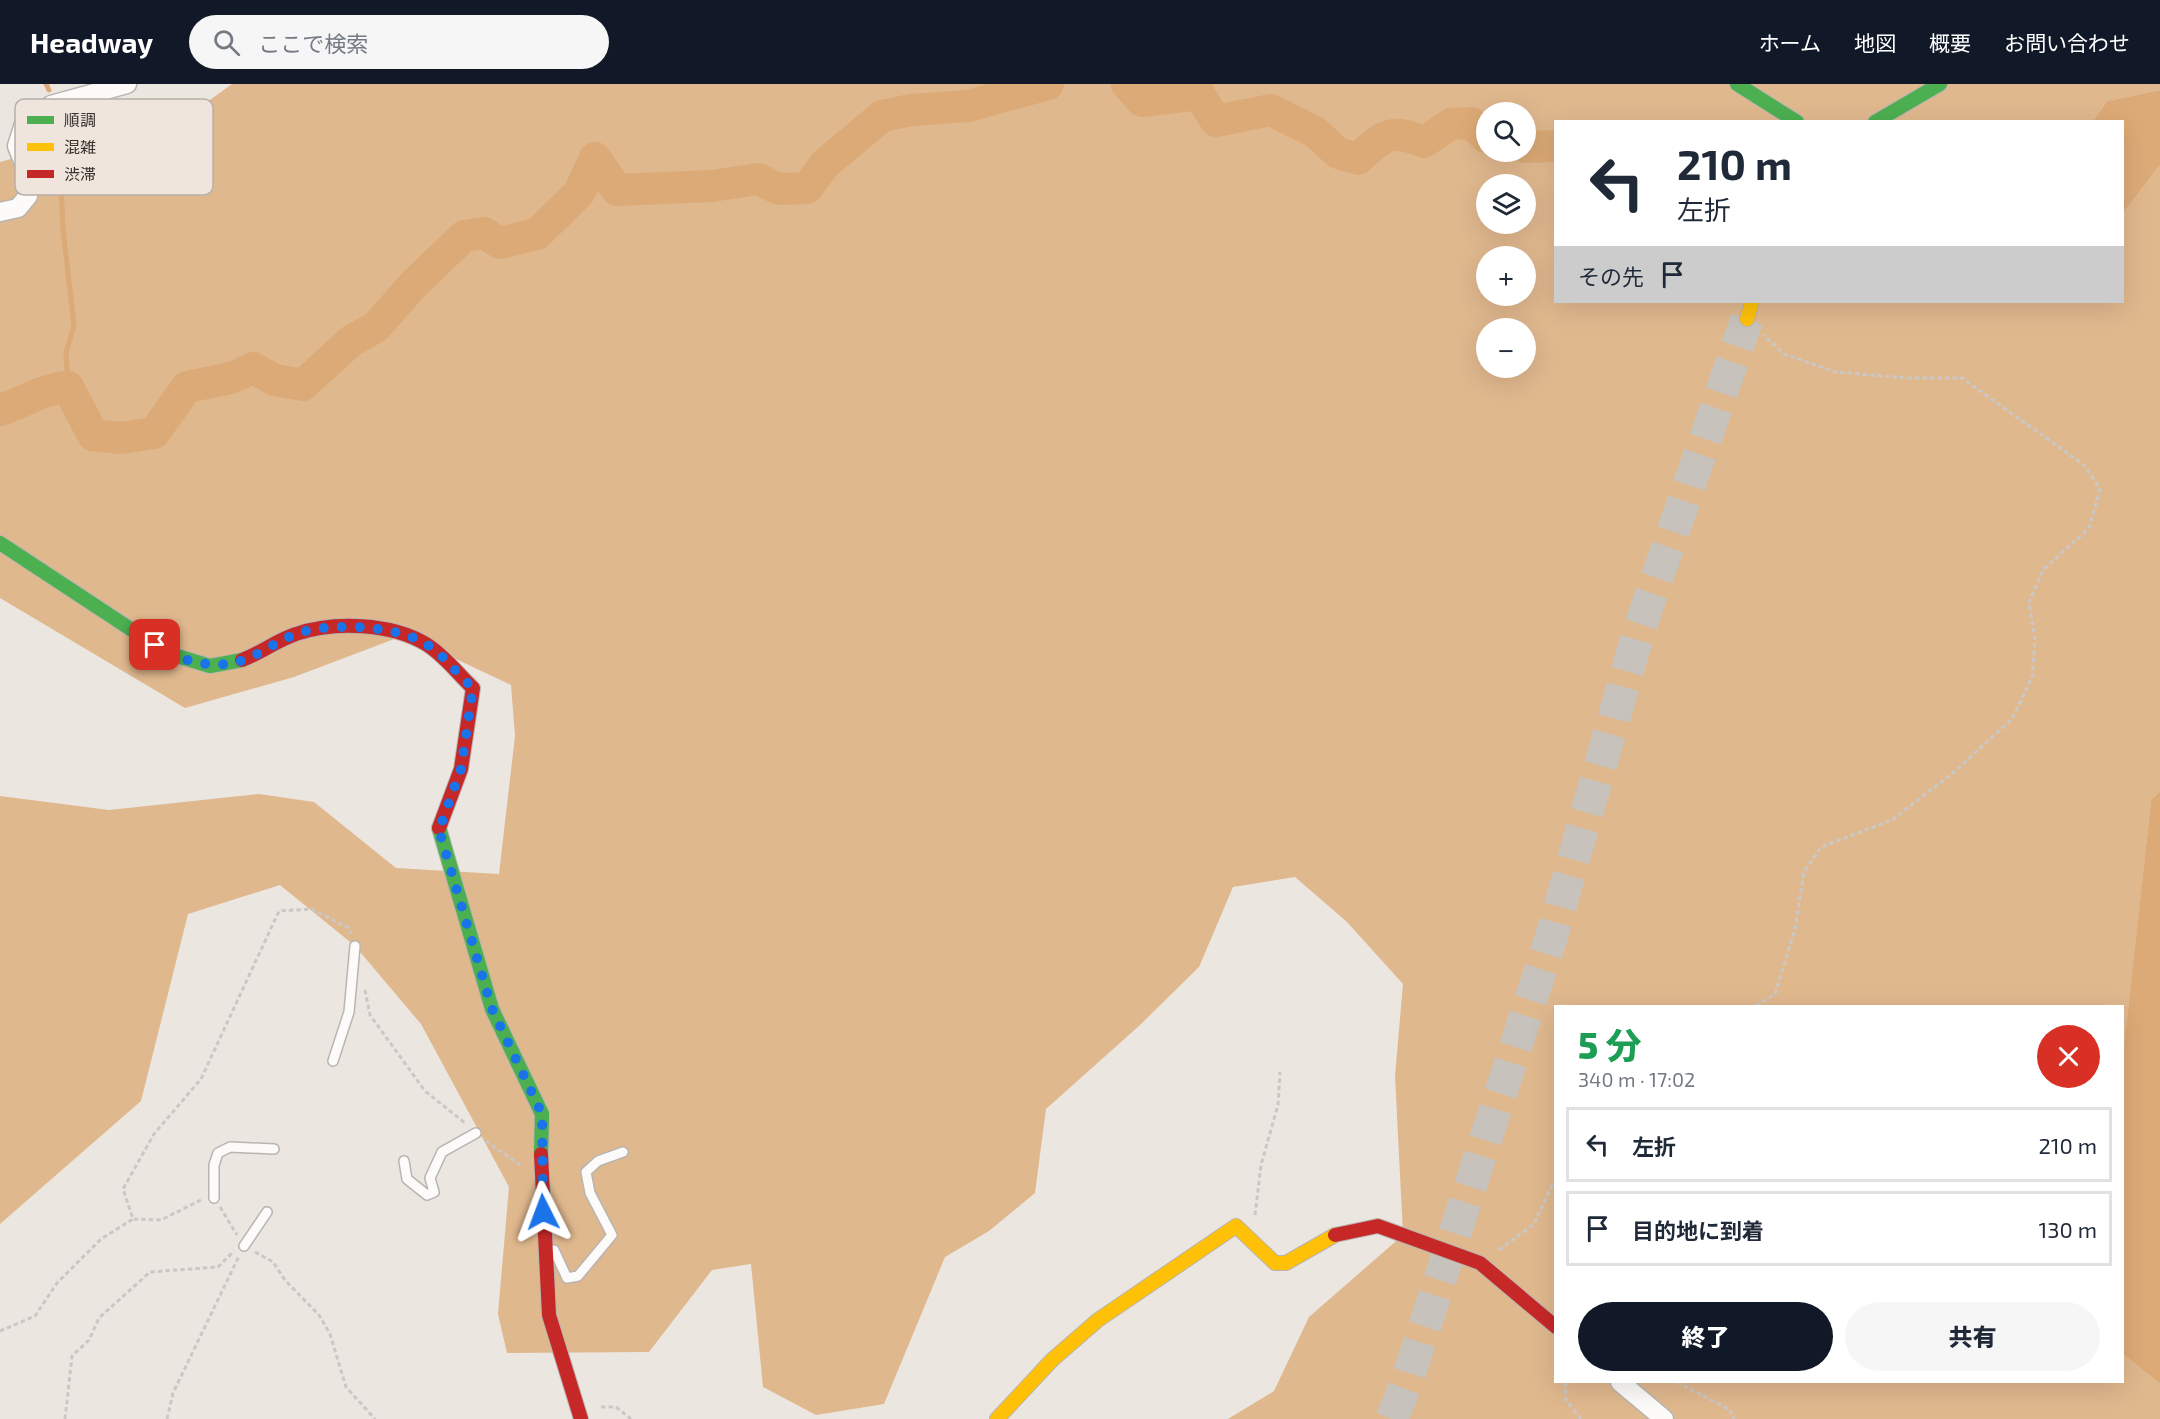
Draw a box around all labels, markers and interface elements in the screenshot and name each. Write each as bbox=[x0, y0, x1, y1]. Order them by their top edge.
search box bbox=[189, 15, 609, 69]
text: Headway bbox=[30, 25, 153, 59]
icon: search bbox=[210, 26, 243, 59]
text: ここで検索 bbox=[258, 30, 368, 56]
text: ホーム bbox=[1759, 30, 1821, 55]
text: 地図 bbox=[1854, 30, 1896, 55]
text: 概要 bbox=[1929, 30, 1971, 55]
text: お問い合わせ bbox=[2004, 30, 2130, 55]
legend bbox=[15, 99, 213, 195]
map controls bbox=[1476, 102, 1536, 378]
button: search bbox=[1476, 102, 1536, 162]
text: 順調 bbox=[64, 110, 96, 129]
text: 混雑 bbox=[64, 137, 96, 156]
text: 210 m bbox=[1677, 138, 1792, 188]
icon: left bbox=[1578, 144, 1656, 222]
text: 渋滞 bbox=[64, 164, 96, 183]
button: layers bbox=[1476, 174, 1536, 234]
text: 左折 bbox=[1677, 193, 1731, 225]
button: + bbox=[1476, 246, 1536, 306]
icon: arrive bbox=[1656, 258, 1689, 291]
text: その先 bbox=[1578, 263, 1644, 289]
button: − bbox=[1476, 318, 1536, 378]
pin bbox=[129, 619, 180, 670]
icon: arrive bbox=[138, 628, 171, 661]
text: 5 分 bbox=[1578, 1023, 1642, 1066]
button: close bbox=[2037, 1025, 2100, 1088]
text: 340 m · 17:02 bbox=[1578, 1067, 1695, 1091]
icon: left bbox=[1581, 1128, 1614, 1161]
text: 210 m bbox=[2038, 1132, 2097, 1158]
text: 左折 bbox=[1632, 1133, 1676, 1159]
position arrow bbox=[511, 1180, 575, 1244]
icon: arrive bbox=[1581, 1212, 1614, 1245]
text: 130 m bbox=[2039, 1216, 2097, 1242]
text: 目的地に到着 bbox=[1632, 1217, 1764, 1243]
button: 終了 bbox=[1578, 1302, 1833, 1371]
button: 共有 bbox=[1845, 1302, 2100, 1371]

